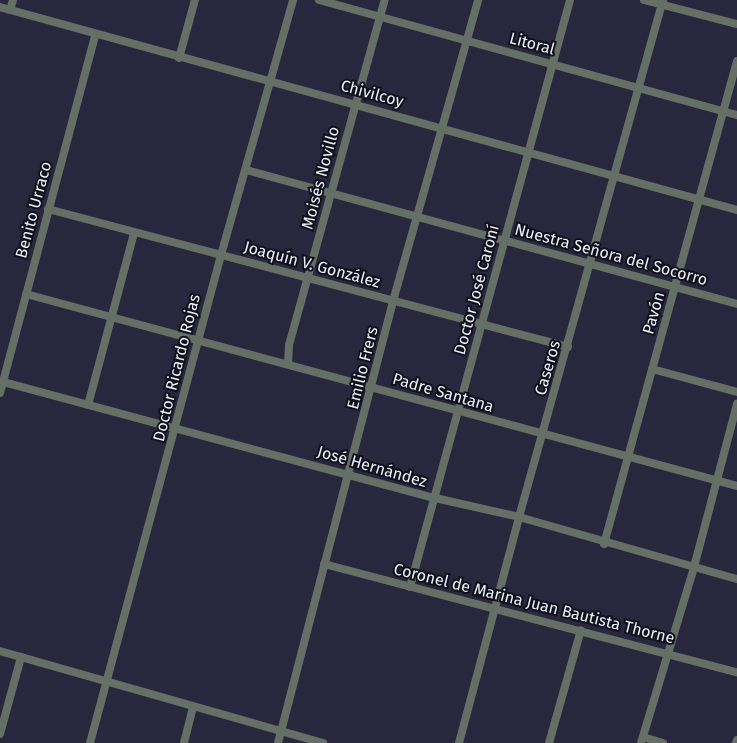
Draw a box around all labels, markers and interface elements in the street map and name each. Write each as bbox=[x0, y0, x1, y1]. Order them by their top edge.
street label: Litoral bbox=[507, 29, 557, 59]
street label: Chivilcoy bbox=[339, 76, 405, 112]
street label: Moisés Novillo bbox=[298, 125, 344, 231]
street label: Benito Urraco bbox=[12, 160, 56, 260]
street label: Nuestra Señora del Socorro bbox=[513, 220, 709, 290]
street label: Doctor José Caroní bbox=[450, 223, 504, 357]
street label: Joaquín V. González bbox=[242, 238, 382, 292]
street label: Pavón bbox=[639, 289, 669, 337]
street label: Doctor Ricardo Rojas bbox=[149, 292, 205, 444]
street label: Emilio Frers bbox=[343, 325, 383, 411]
street label: Caseros bbox=[531, 338, 565, 398]
street label: Padre Santana bbox=[390, 369, 496, 417]
street label: José Hernández bbox=[315, 442, 429, 492]
street label: Coronel de Marina Juan Bautista Thorne bbox=[392, 560, 676, 648]

